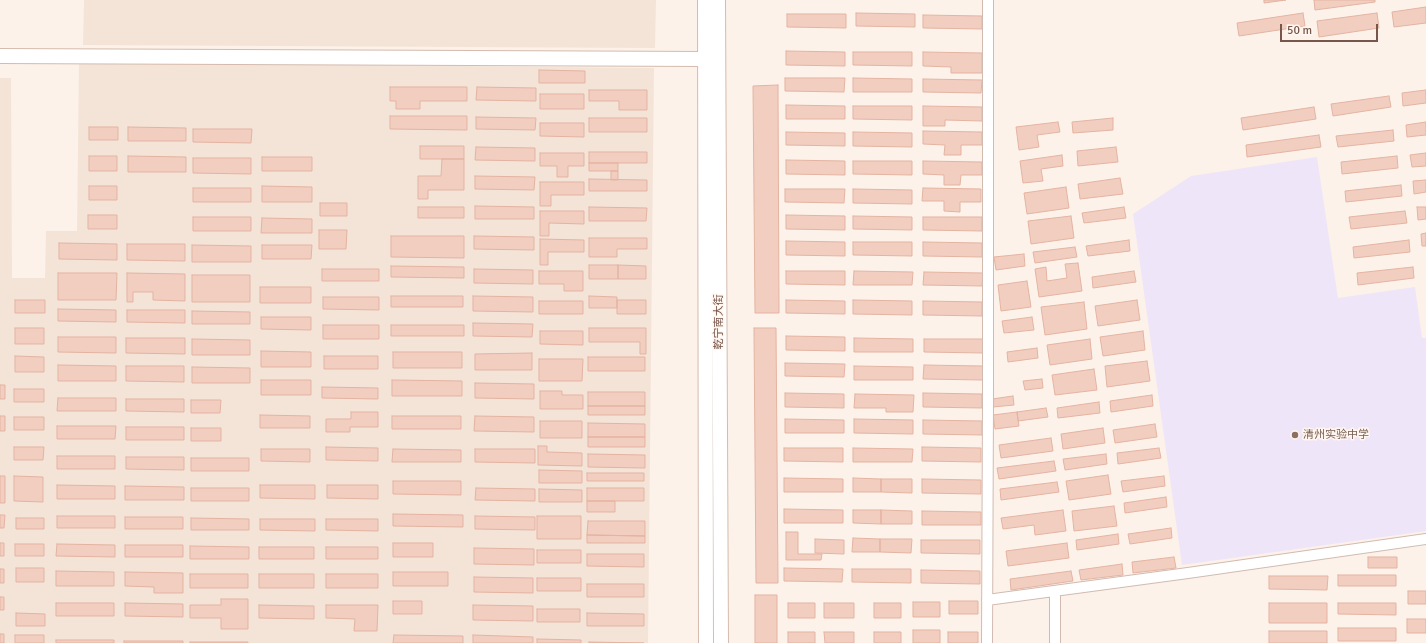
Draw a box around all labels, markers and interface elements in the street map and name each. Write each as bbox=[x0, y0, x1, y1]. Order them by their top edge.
scale bar bbox=[1282, 16, 1380, 42]
text: 50 m bbox=[1287, 23, 1312, 38]
street label: 乾宁南大街 bbox=[712, 295, 726, 349]
place label: 清州实验中学 bbox=[1303, 428, 1369, 442]
marker: 清州实验中学 bbox=[1290, 430, 1300, 440]

